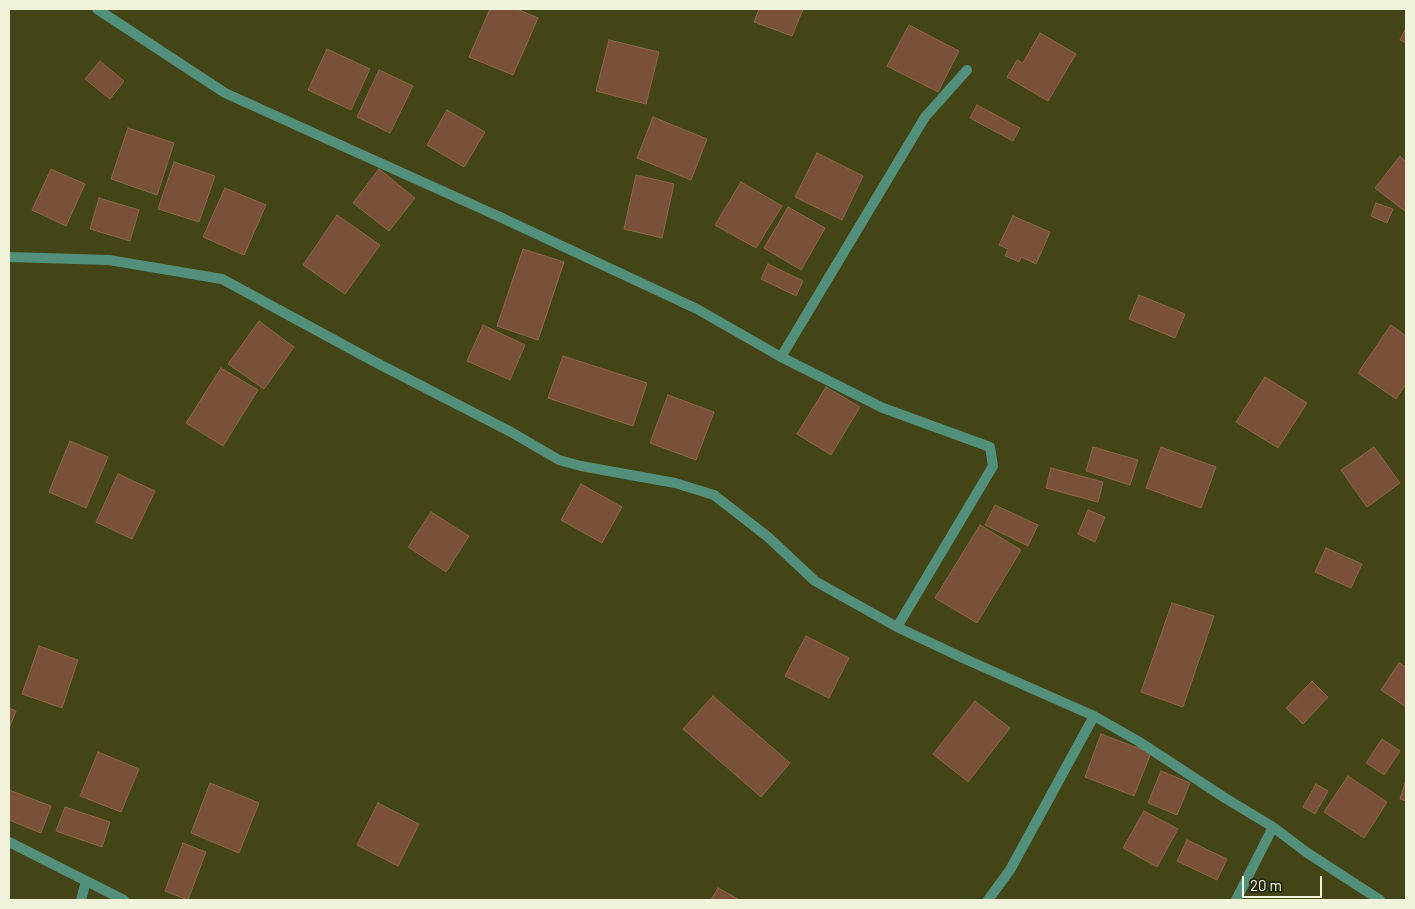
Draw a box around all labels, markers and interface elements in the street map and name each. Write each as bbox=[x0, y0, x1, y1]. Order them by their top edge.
scale bar bbox=[1245, 866, 1325, 898]
text: 20 m bbox=[1250, 876, 1282, 894]

